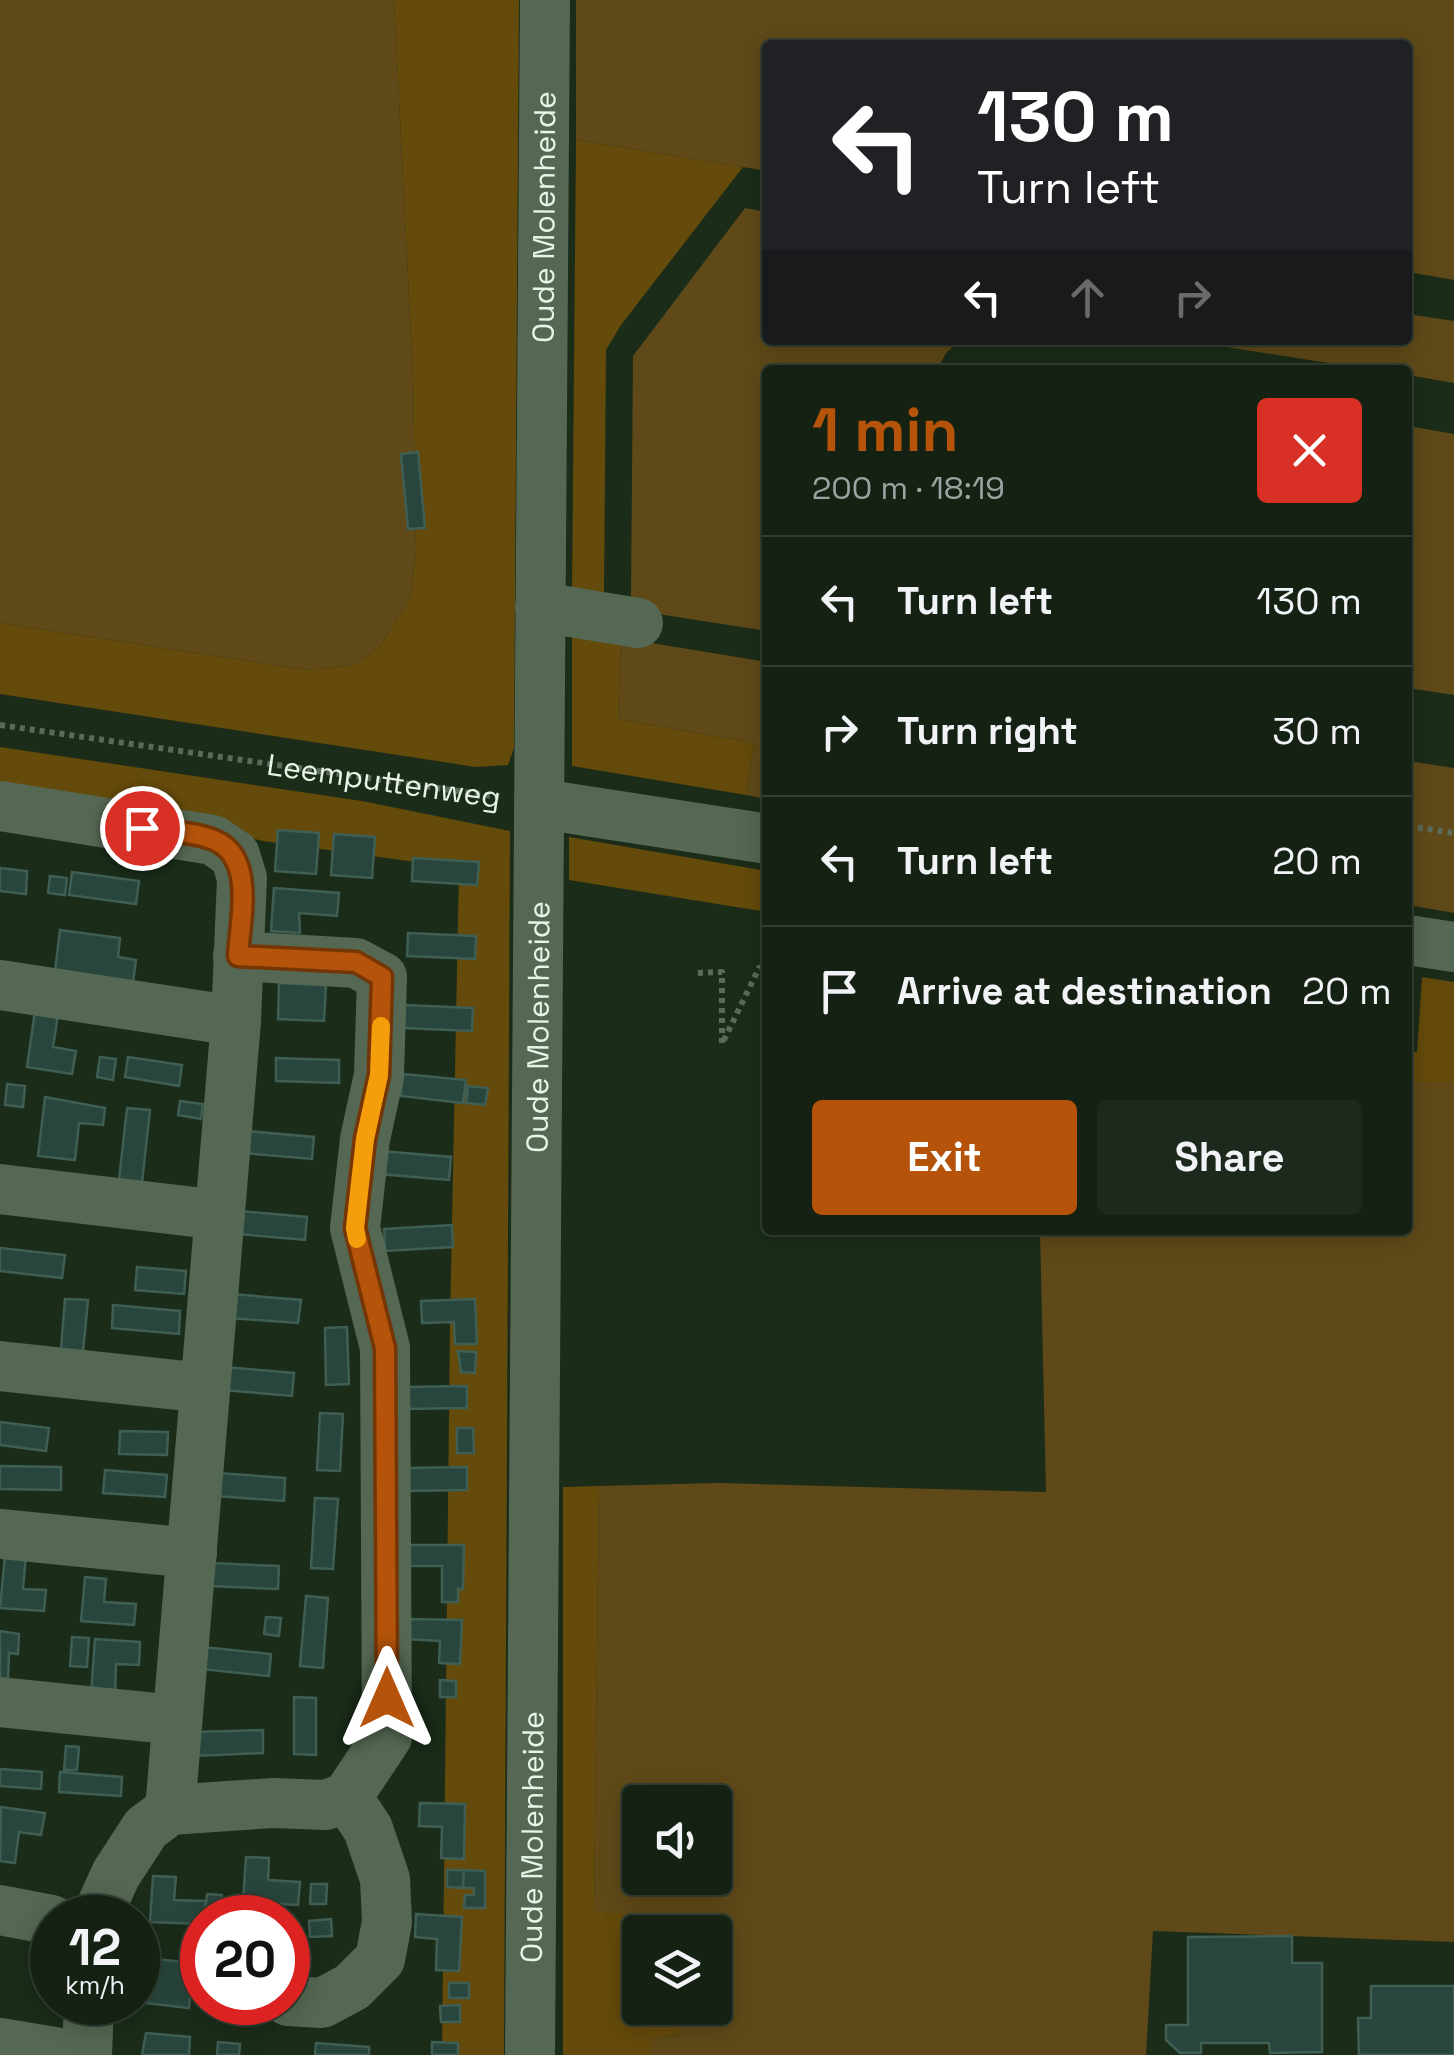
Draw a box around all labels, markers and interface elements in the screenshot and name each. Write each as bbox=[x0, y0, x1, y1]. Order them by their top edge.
text: 130 m bbox=[977, 72, 1174, 161]
icon: left bbox=[812, 80, 942, 210]
street label: Oude Molenheide bbox=[523, 91, 564, 343]
text: Turn left bbox=[977, 159, 1160, 216]
icon: left bbox=[955, 270, 1010, 325]
icon: ahead bbox=[1060, 270, 1115, 325]
icon: right bbox=[1165, 270, 1220, 325]
text: 1 min bbox=[812, 392, 959, 469]
button: close bbox=[1257, 398, 1362, 503]
text: 200 m · 18:19 bbox=[812, 468, 1005, 508]
icon: left bbox=[812, 574, 867, 629]
text: Turn left bbox=[897, 577, 1053, 625]
text: 130 m bbox=[1256, 577, 1362, 625]
icon: right bbox=[812, 704, 867, 759]
text: Turn right bbox=[897, 707, 1078, 755]
text: 30 m bbox=[1272, 707, 1362, 755]
street label: Leemputtenweg bbox=[265, 744, 503, 817]
pin bbox=[100, 786, 185, 871]
icon: arrive bbox=[115, 801, 170, 856]
icon: left bbox=[812, 834, 867, 889]
text: Turn left bbox=[897, 837, 1053, 885]
text: 20 m bbox=[1272, 837, 1362, 885]
street label: Oude Molenheide bbox=[517, 901, 558, 1153]
icon: arrive bbox=[812, 964, 867, 1019]
text: Arrive at destination bbox=[897, 967, 1272, 1015]
text: 20 m bbox=[1302, 967, 1392, 1015]
button: Exit bbox=[812, 1100, 1077, 1215]
button: Share bbox=[1097, 1100, 1362, 1215]
position arrow bbox=[335, 1646, 439, 1750]
street label: Oude Molenheide bbox=[511, 1711, 552, 1963]
map controls bbox=[622, 1785, 732, 2025]
button: sound bbox=[622, 1785, 732, 1895]
speed limit sign: 20 bbox=[180, 1895, 310, 2025]
button: layers bbox=[622, 1915, 732, 2025]
text: 12 bbox=[69, 1916, 121, 1980]
text: km/h bbox=[65, 1969, 125, 2001]

